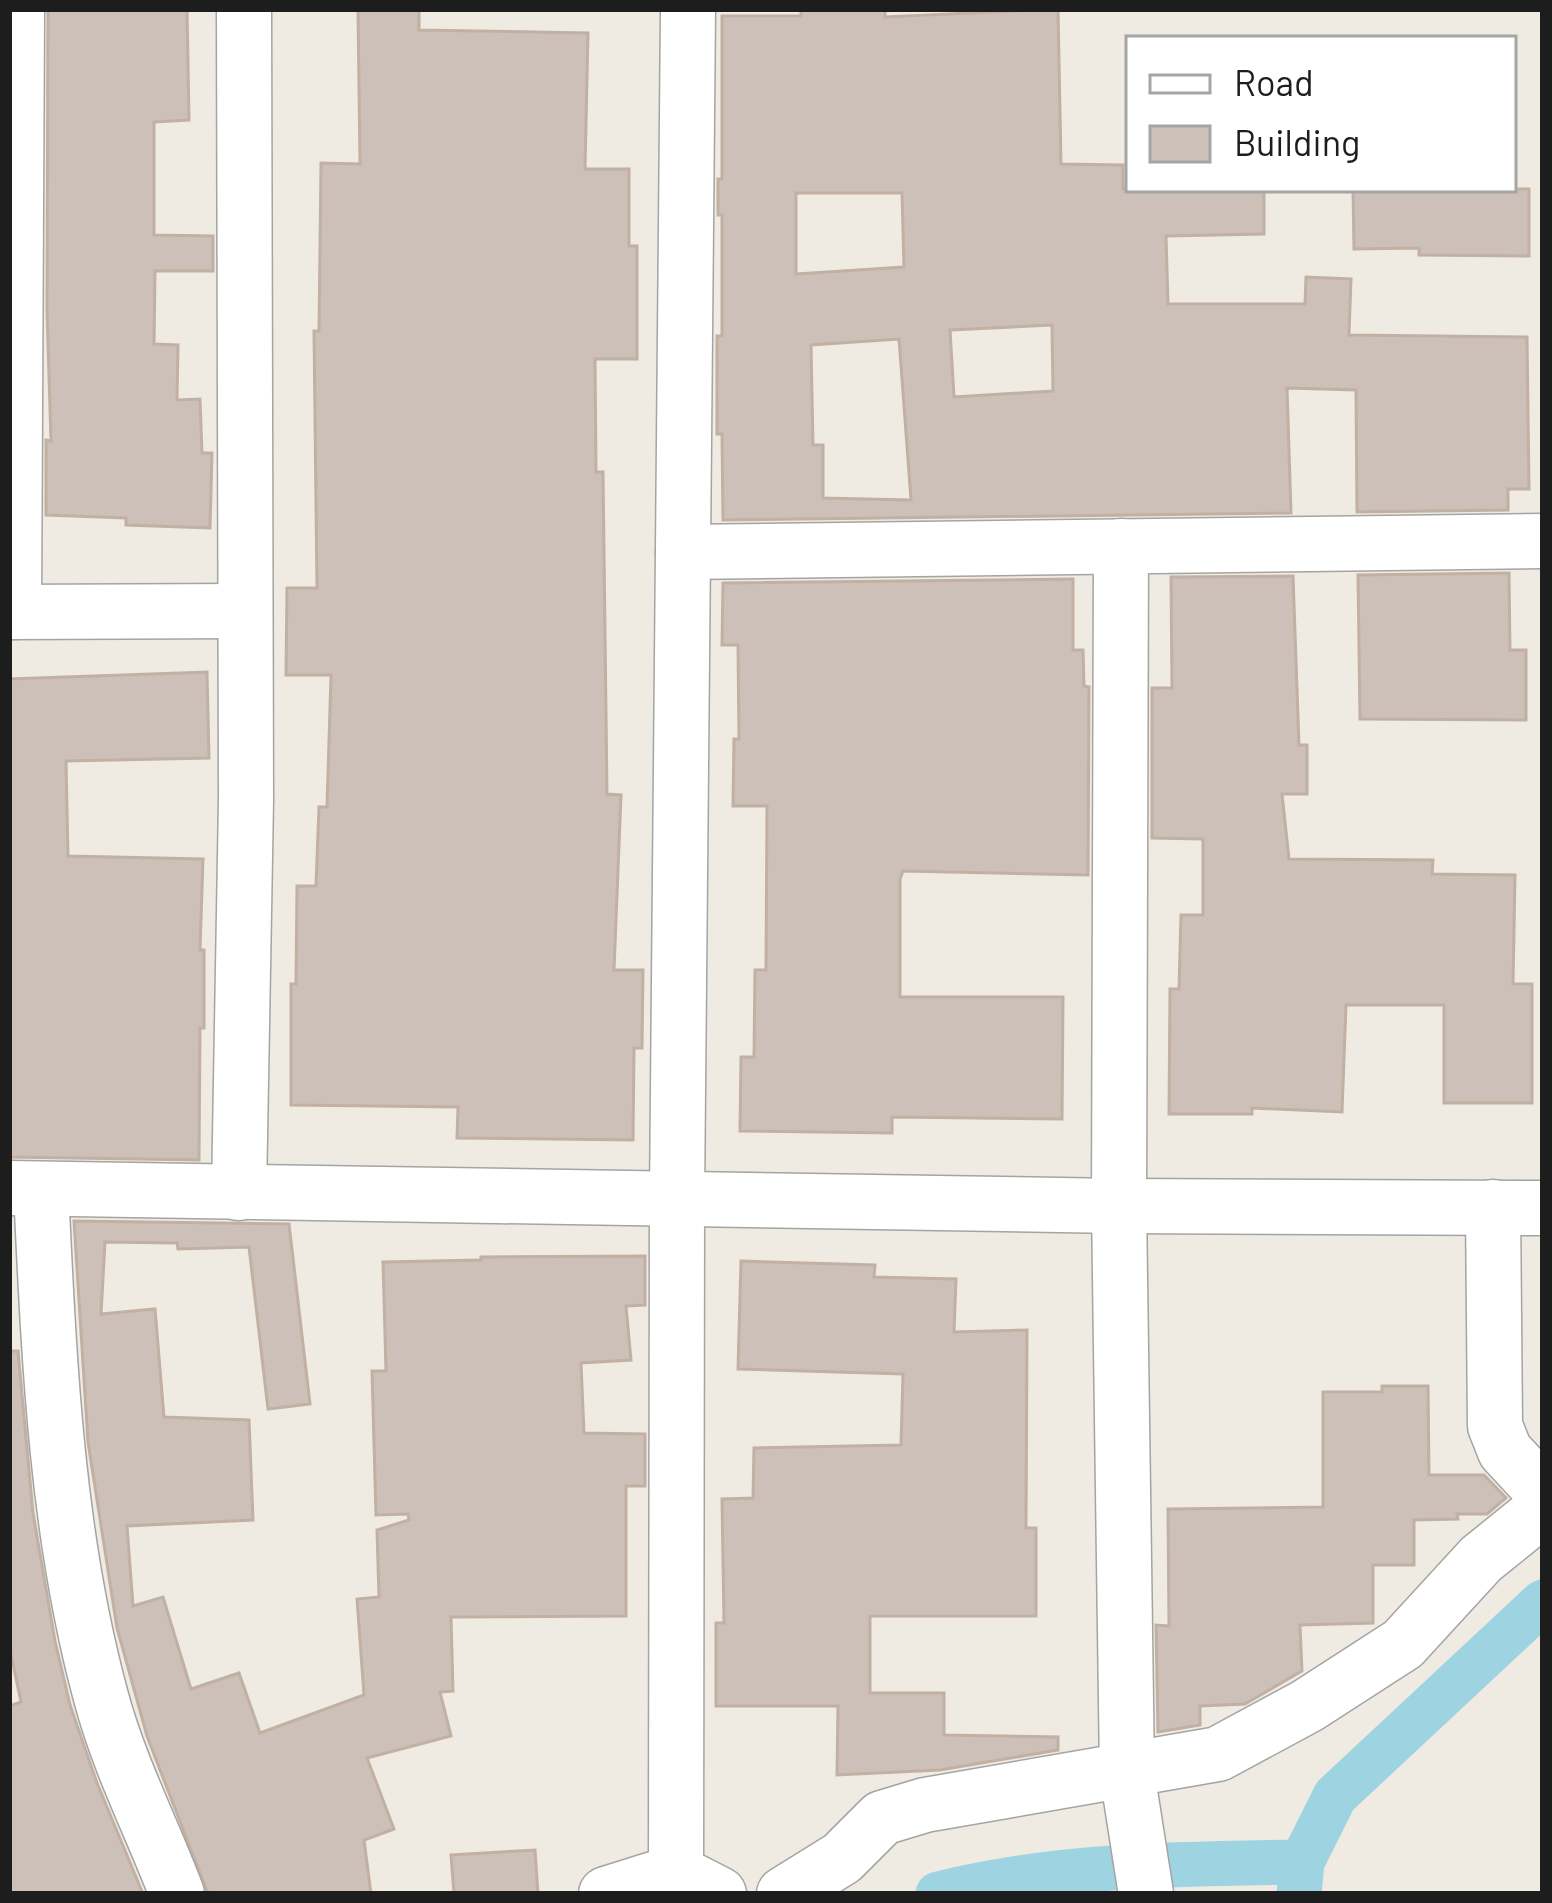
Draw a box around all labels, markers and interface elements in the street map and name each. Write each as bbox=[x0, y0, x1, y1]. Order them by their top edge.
legend bbox=[1126, 36, 1516, 192]
text: Road bbox=[1234, 60, 1314, 103]
text: Building bbox=[1234, 120, 1360, 163]

